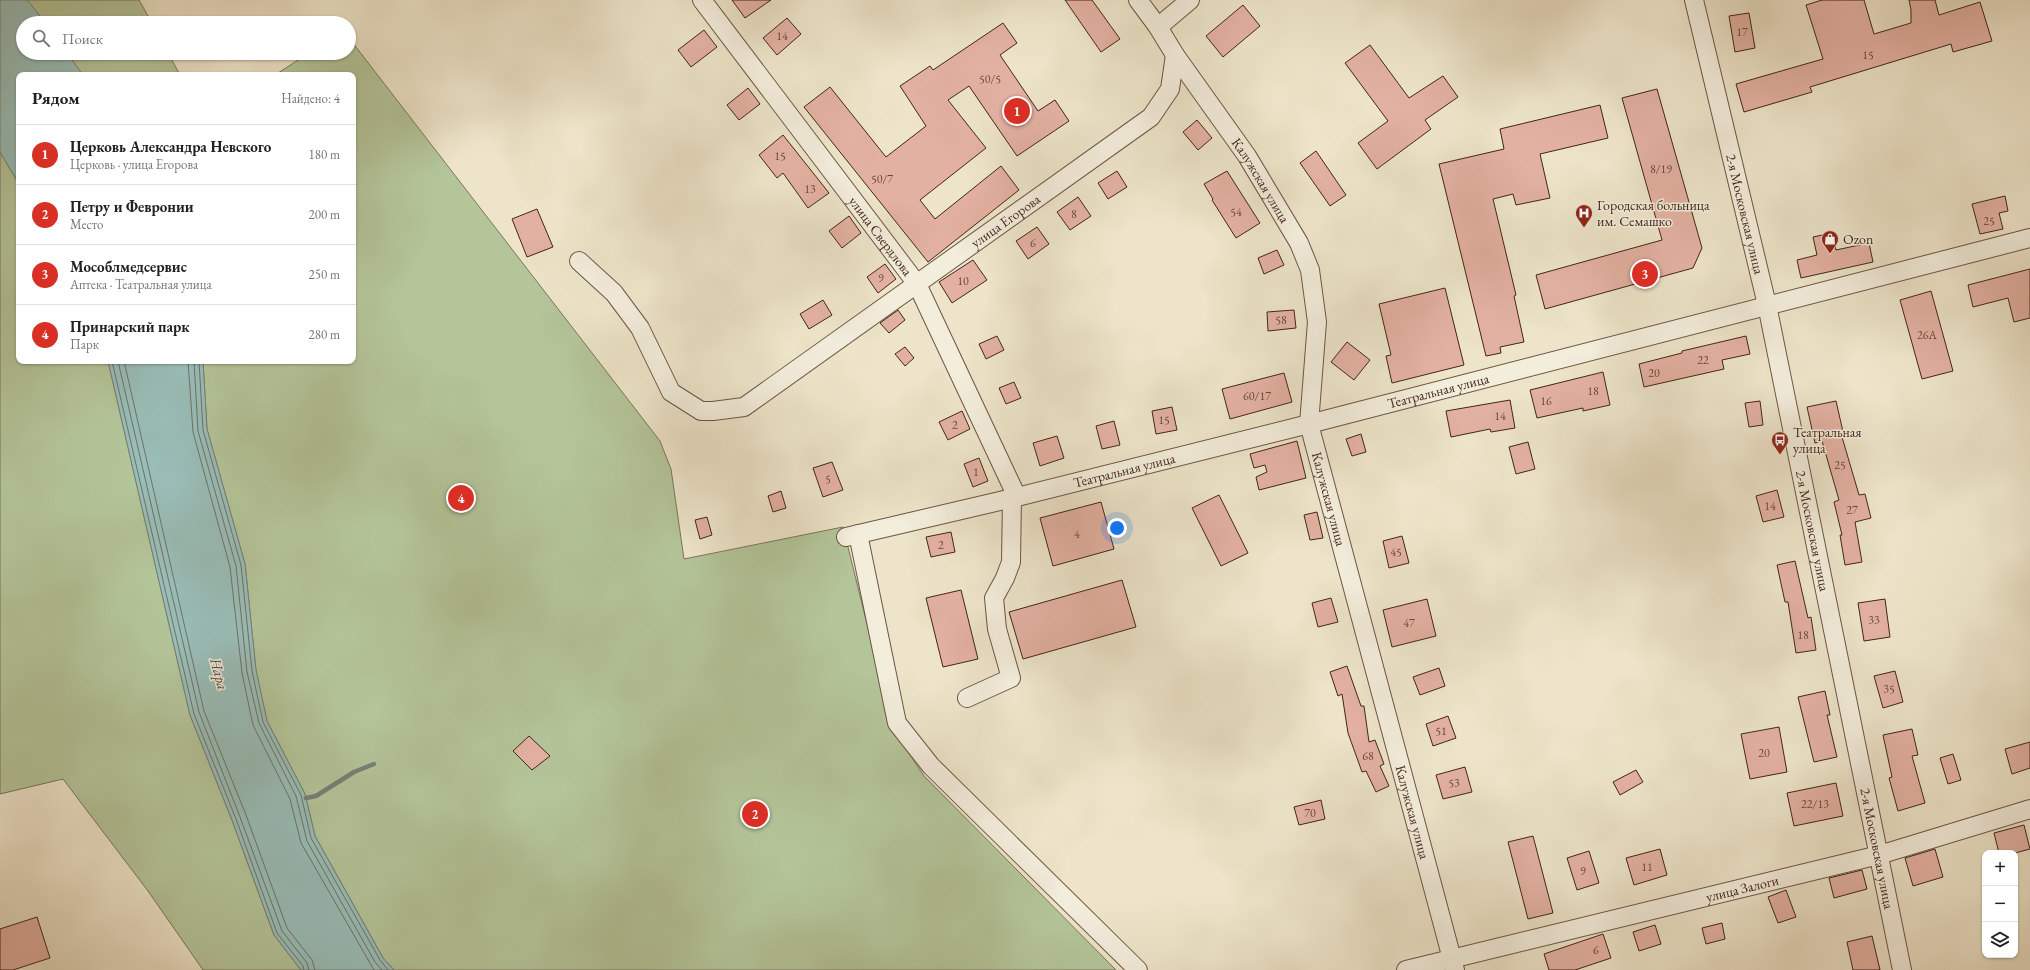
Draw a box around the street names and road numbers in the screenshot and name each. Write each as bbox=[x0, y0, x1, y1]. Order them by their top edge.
street label: Калужская улица bbox=[1228, 134, 1294, 226]
street label: 2-я Московская улица bbox=[1722, 152, 1768, 276]
street label: улица Егорова bbox=[967, 190, 1044, 252]
street label: улица Свердлова bbox=[845, 193, 917, 280]
street label: Театральная улица bbox=[1385, 369, 1491, 412]
street label: Театральная улица bbox=[1071, 449, 1177, 492]
street label: Калужская улица bbox=[1308, 450, 1350, 548]
street label: 2-я Московская улица bbox=[1792, 469, 1834, 593]
street label: Калужская улица bbox=[1392, 763, 1434, 861]
street label: 2-я Московская улица bbox=[1856, 786, 1898, 911]
street label: улица Залоги bbox=[1704, 871, 1781, 906]

